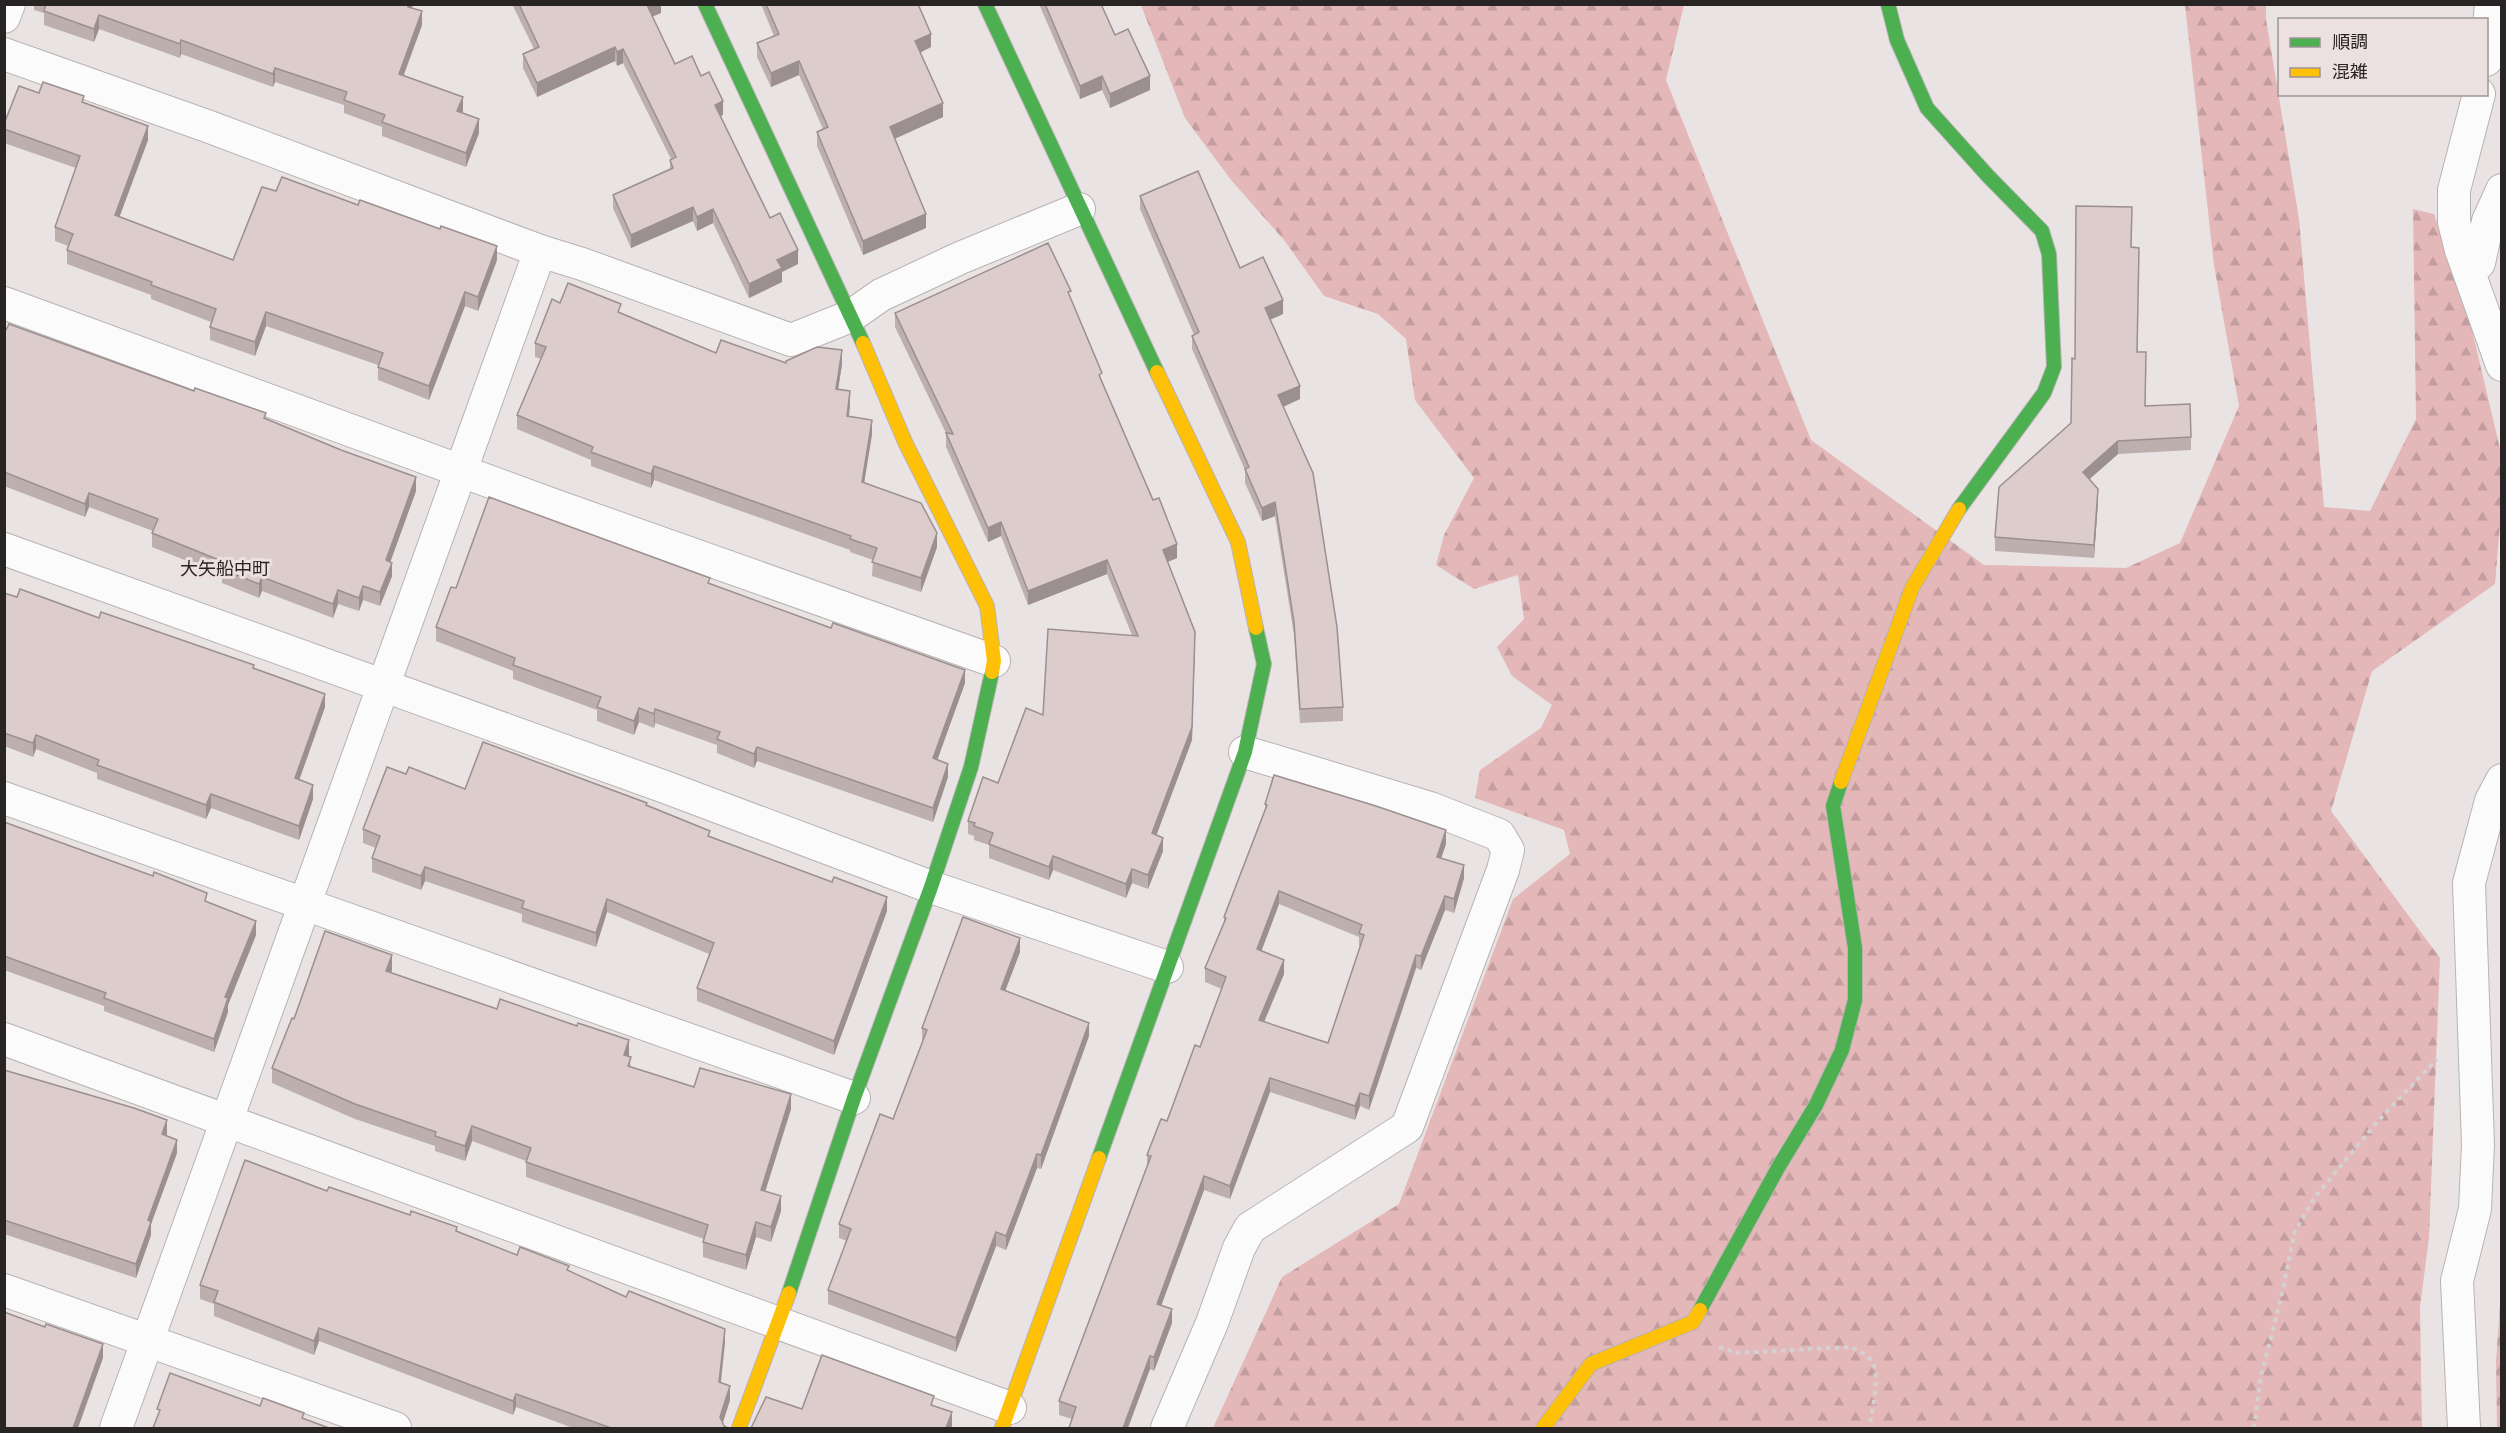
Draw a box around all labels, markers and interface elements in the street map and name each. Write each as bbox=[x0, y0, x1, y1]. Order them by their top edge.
legend bbox=[2278, 18, 2488, 96]
text: 順調 bbox=[2332, 31, 2368, 53]
text: 混雑 bbox=[2332, 61, 2368, 83]
district label: 大矢船中町 bbox=[180, 558, 270, 580]

